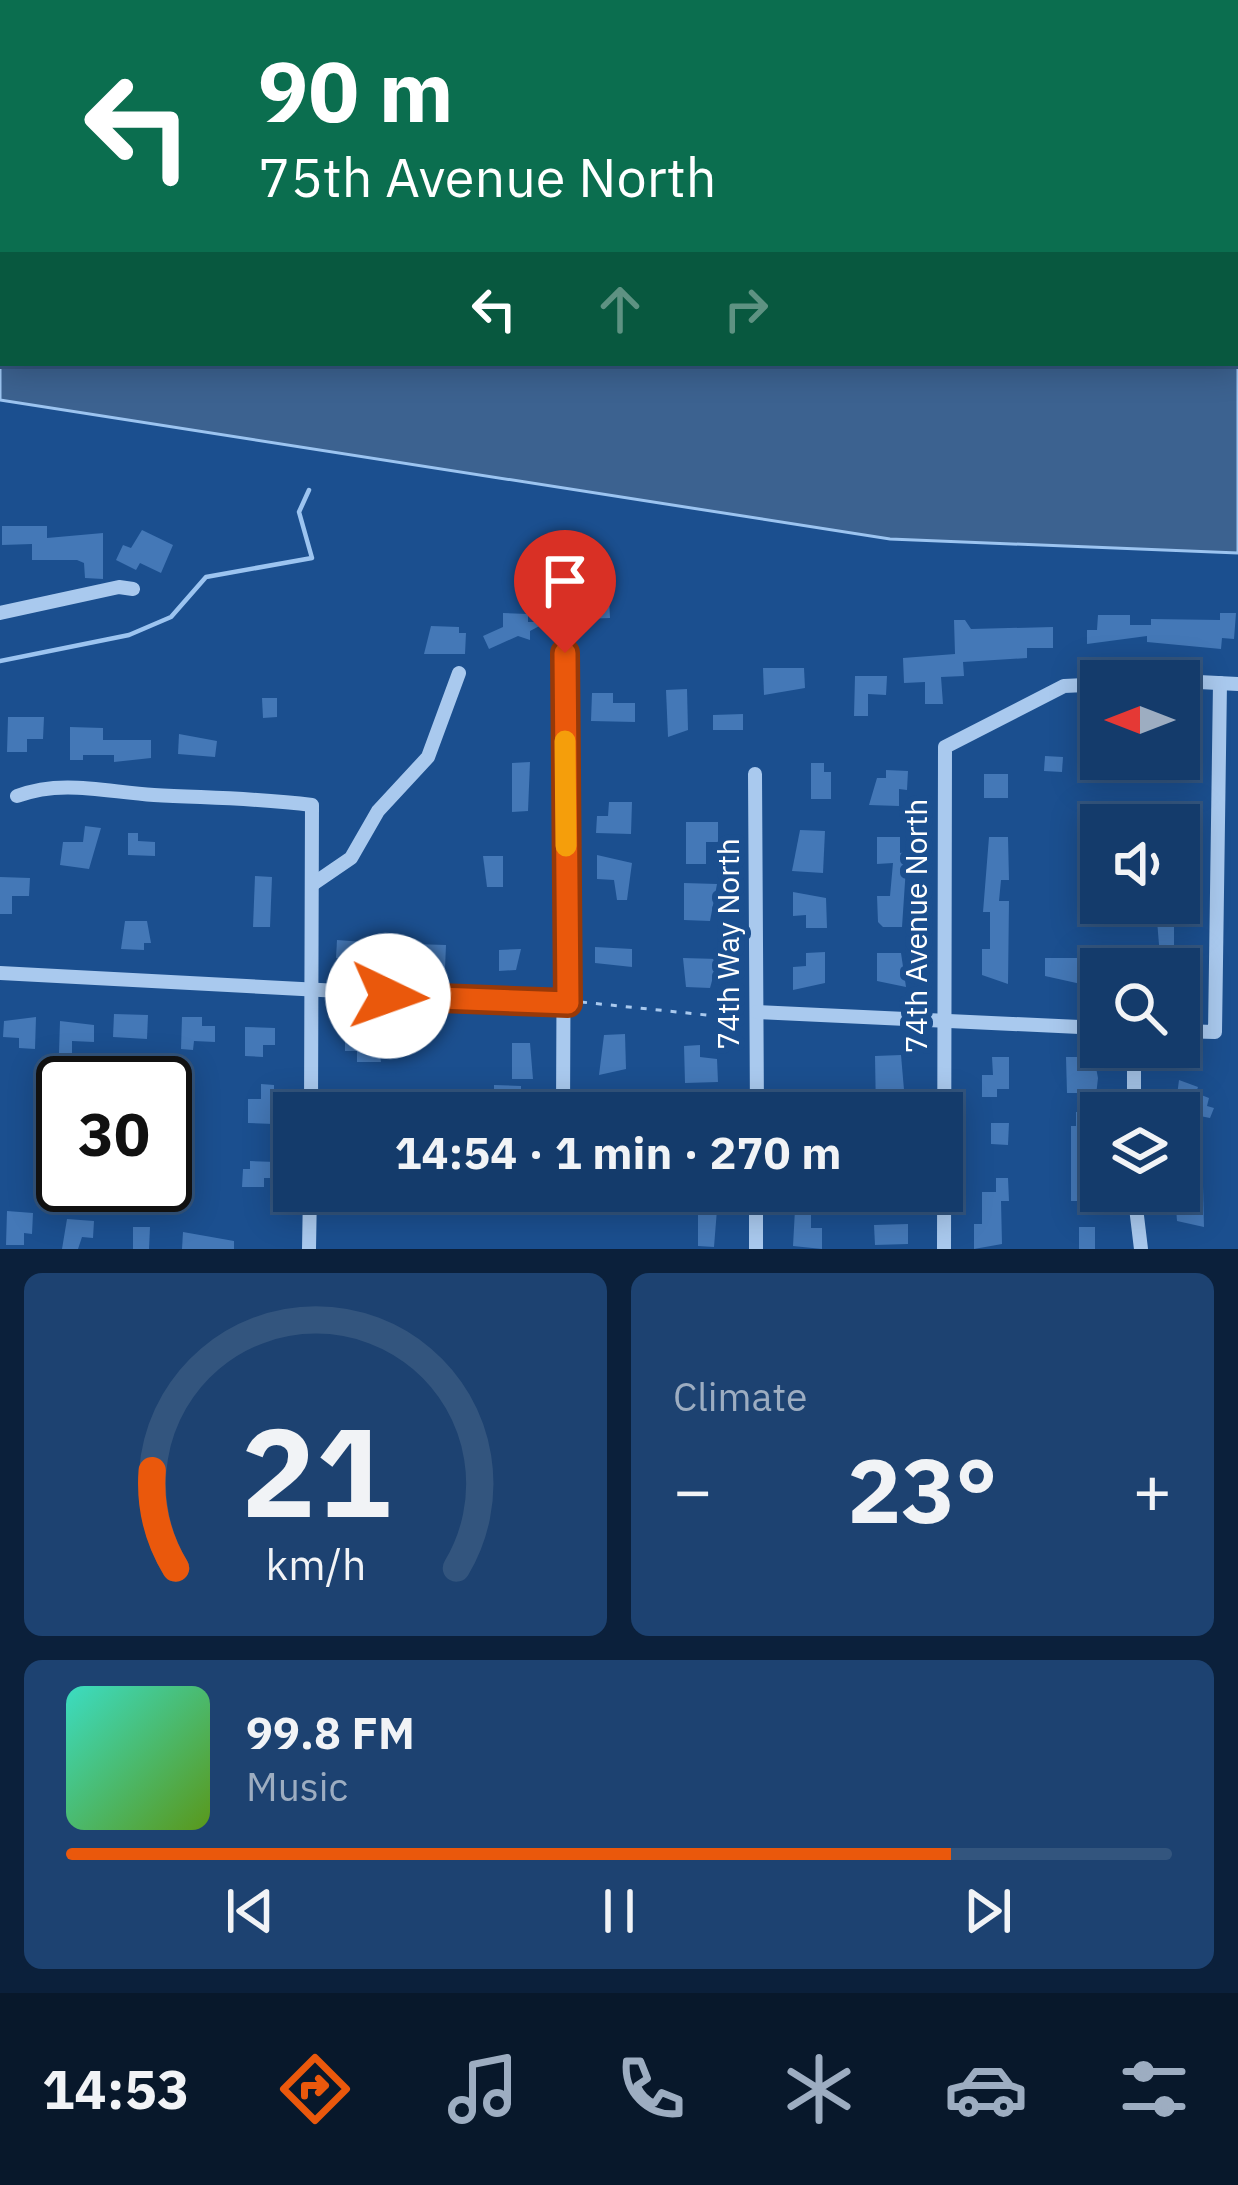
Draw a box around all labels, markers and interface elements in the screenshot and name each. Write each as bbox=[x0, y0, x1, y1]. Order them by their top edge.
text: 90 m bbox=[258, 36, 454, 145]
icon: left bbox=[60, 48, 216, 204]
text: 75th Avenue North bbox=[258, 142, 716, 212]
icon: left bbox=[461, 276, 527, 342]
icon: ahead bbox=[587, 276, 653, 342]
icon: right bbox=[713, 276, 779, 342]
pin bbox=[514, 530, 616, 653]
icon: arrive bbox=[532, 548, 598, 614]
north arrow bbox=[1080, 660, 1200, 780]
map controls bbox=[1080, 660, 1200, 1212]
street label: 74th Avenue North bbox=[896, 799, 935, 1053]
button: sound bbox=[1080, 804, 1200, 924]
street label: 74th Way North bbox=[708, 838, 747, 1050]
position arrow bbox=[325, 933, 451, 1059]
button: search bbox=[1080, 948, 1200, 1068]
speed limit sign: 30 bbox=[36, 1056, 192, 1212]
button: layers bbox=[1080, 1092, 1200, 1212]
text: 14:54 · 1 min · 270 m bbox=[395, 1123, 841, 1181]
text: Climate bbox=[673, 1371, 807, 1422]
text: 21 bbox=[241, 1389, 390, 1551]
text: 23° bbox=[847, 1431, 998, 1548]
text: − bbox=[673, 1446, 713, 1532]
text: + bbox=[1132, 1446, 1172, 1532]
text: km/h bbox=[265, 1535, 366, 1591]
text: 99.8 FM bbox=[246, 1703, 415, 1761]
text: Music bbox=[246, 1761, 348, 1812]
icon: previous bbox=[217, 1878, 283, 1944]
icon: pause bbox=[586, 1878, 652, 1944]
icon: next bbox=[955, 1878, 1021, 1944]
icon: directions bbox=[273, 2047, 357, 2131]
icon: music bbox=[441, 2047, 525, 2131]
icon: phone bbox=[609, 2047, 693, 2131]
icon: climate bbox=[777, 2047, 861, 2131]
icon: car bbox=[944, 2047, 1028, 2131]
icon: filters bbox=[1112, 2047, 1196, 2131]
text: 14:53 bbox=[42, 2054, 189, 2124]

